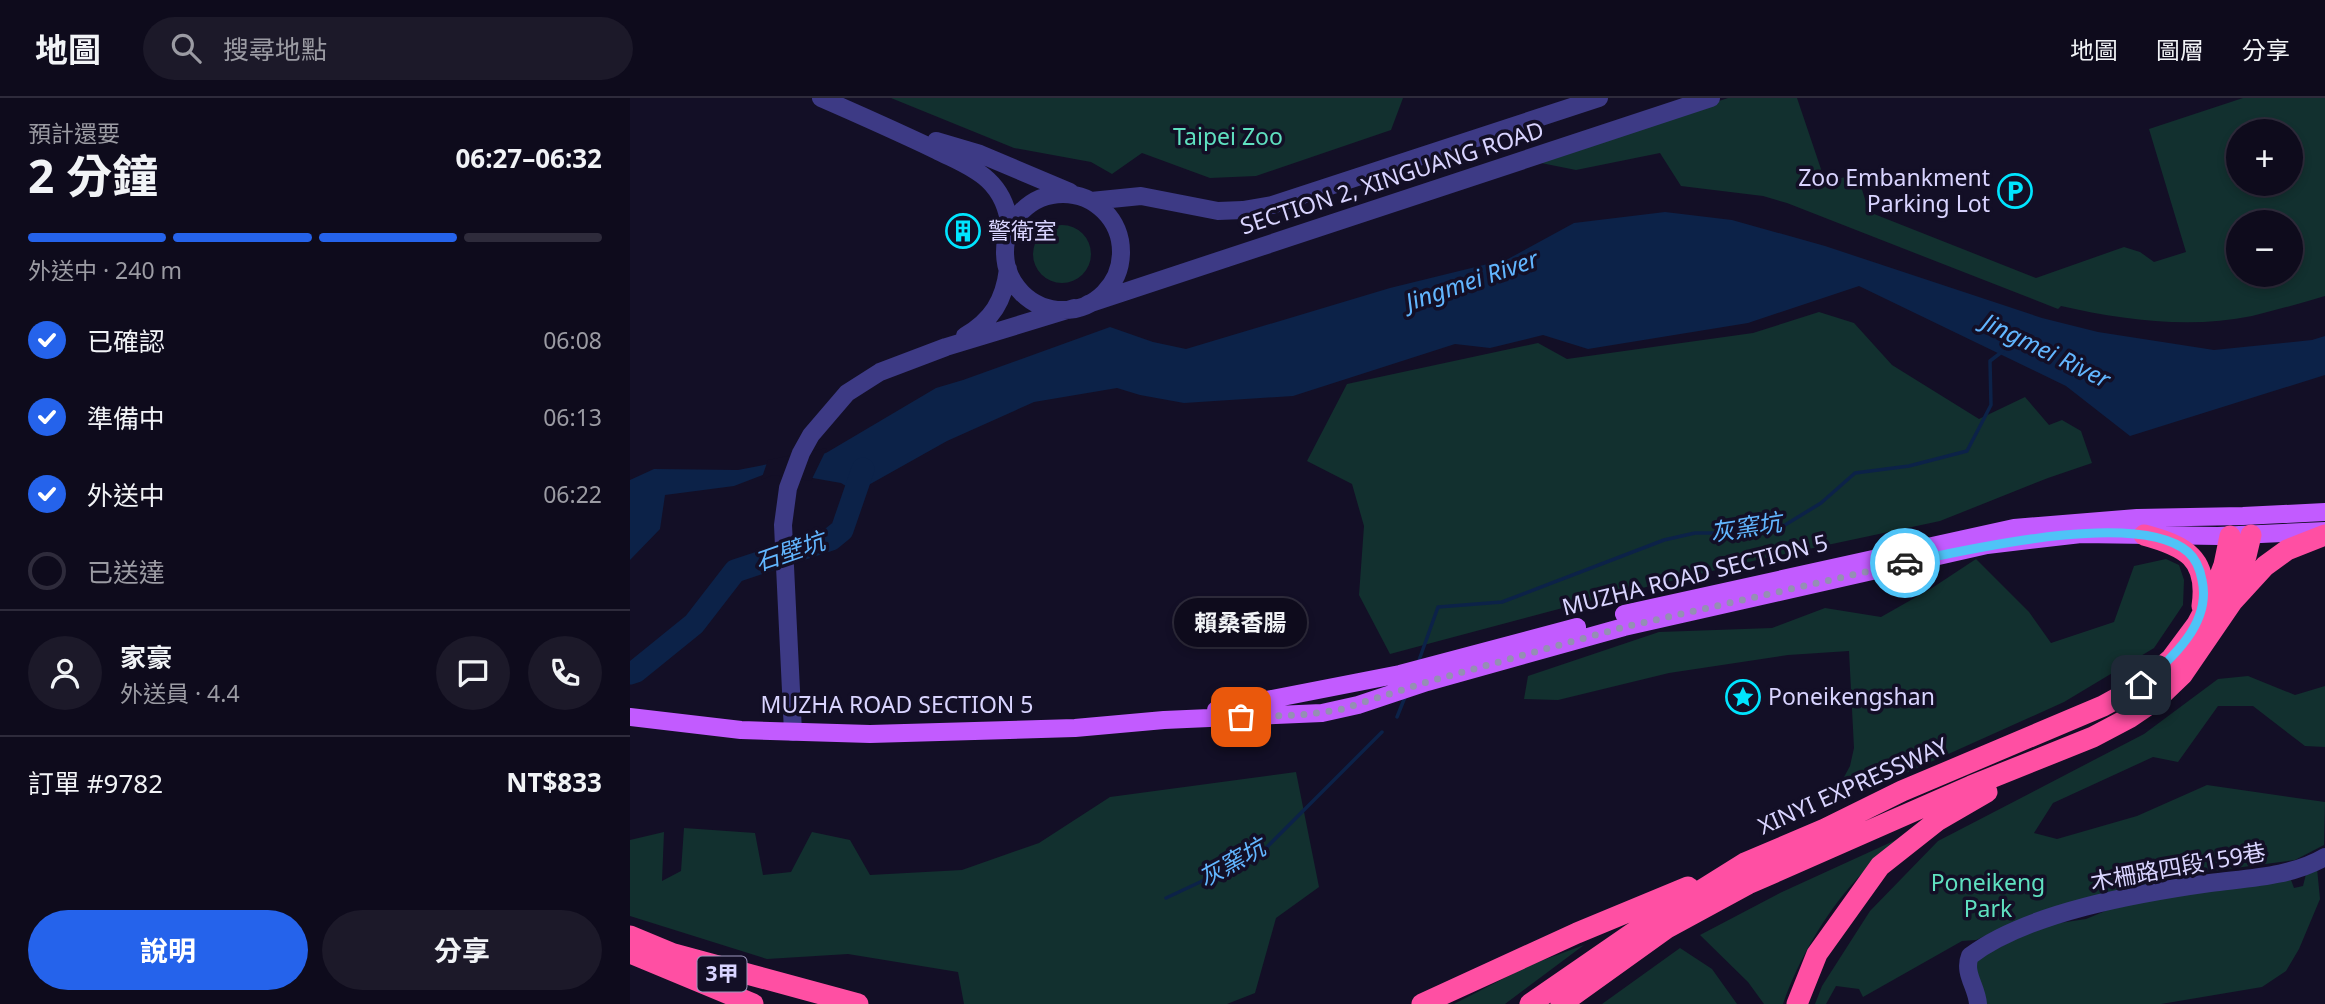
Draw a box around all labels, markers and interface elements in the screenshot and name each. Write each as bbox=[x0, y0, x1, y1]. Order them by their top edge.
search box bbox=[143, 17, 633, 80]
text: 地圖 bbox=[35, 27, 101, 72]
icon: search bbox=[167, 29, 205, 67]
text: 搜尋地點 bbox=[223, 31, 327, 67]
text: 地圖 bbox=[2070, 33, 2118, 66]
text: 圖層 bbox=[2156, 33, 2204, 66]
text: 分享 bbox=[2242, 33, 2290, 66]
street label: SECTION 2, XINGUANG ROAD bbox=[1236, 113, 1548, 241]
text: 預計還要 bbox=[28, 117, 120, 149]
map controls bbox=[2226, 119, 2303, 287]
button: + bbox=[2226, 119, 2303, 196]
park label: Taipei Zoo bbox=[1173, 120, 1283, 152]
text: 06:27–06:32 bbox=[455, 140, 602, 176]
text: 2 分鐘 bbox=[28, 144, 158, 206]
place label: Zoo Embankment Parking Lot bbox=[1798, 161, 1990, 219]
parking icon: Zoo Embankment Parking Lot bbox=[1996, 172, 2034, 210]
button: − bbox=[2226, 210, 2303, 287]
building icon: 警衛室 bbox=[944, 212, 982, 250]
place label: 警衛室 bbox=[988, 214, 1057, 246]
water label: Jingmei River bbox=[1397, 241, 1544, 319]
text: 外送中 · 240 m bbox=[28, 254, 182, 286]
water label: Jingmei River bbox=[1974, 303, 2117, 396]
icon: check bbox=[28, 321, 66, 359]
text: 已確認 bbox=[87, 323, 165, 359]
text: 06:08 bbox=[543, 324, 602, 356]
icon: check bbox=[28, 398, 66, 436]
text: 準備中 bbox=[87, 400, 165, 436]
text: 06:13 bbox=[543, 401, 602, 433]
icon: check bbox=[28, 475, 66, 513]
text: 外送中 bbox=[87, 477, 165, 513]
text: 06:22 bbox=[543, 478, 602, 510]
water label: 灰窯坑 bbox=[1708, 504, 1787, 548]
water label: 石壁坑 bbox=[750, 522, 832, 578]
street label: MUZHA ROAD SECTION 5 bbox=[1558, 525, 1831, 623]
courier bbox=[1870, 528, 1940, 598]
icon: car bbox=[1886, 544, 1924, 582]
text: 已送達 bbox=[87, 554, 165, 590]
callout: 賴桑香腸 bbox=[1174, 598, 1308, 647]
text: 賴桑香腸 bbox=[1195, 606, 1287, 638]
button: person bbox=[28, 636, 102, 710]
button: chat bbox=[436, 636, 510, 710]
button: phone bbox=[528, 636, 602, 710]
text: 家豪 bbox=[120, 639, 172, 675]
pin bbox=[2111, 655, 2171, 715]
icon: home bbox=[2122, 666, 2160, 704]
text: 外送員 · 4.4 bbox=[120, 677, 240, 709]
place icon: Poneikengshan bbox=[1724, 678, 1762, 716]
place label: Poneikengshan bbox=[1768, 680, 1935, 712]
pin bbox=[1211, 687, 1271, 747]
street label: MUZHA ROAD SECTION 5 bbox=[761, 688, 1033, 720]
icon: bag bbox=[1222, 698, 1260, 736]
street label: XINYI EXPRESSWAY bbox=[1752, 728, 1954, 841]
text: NT$833 bbox=[506, 764, 602, 800]
text: 訂單 #9782 bbox=[28, 765, 163, 801]
water label: 灰窯坑 bbox=[1192, 828, 1273, 894]
street label: 木柵路四段159巷 bbox=[2088, 835, 2268, 897]
park label: Poneikeng Park bbox=[1931, 866, 2045, 924]
button: 說明 bbox=[28, 910, 308, 990]
button: 分享 bbox=[322, 910, 602, 990]
road number: 3甲 bbox=[698, 956, 746, 992]

